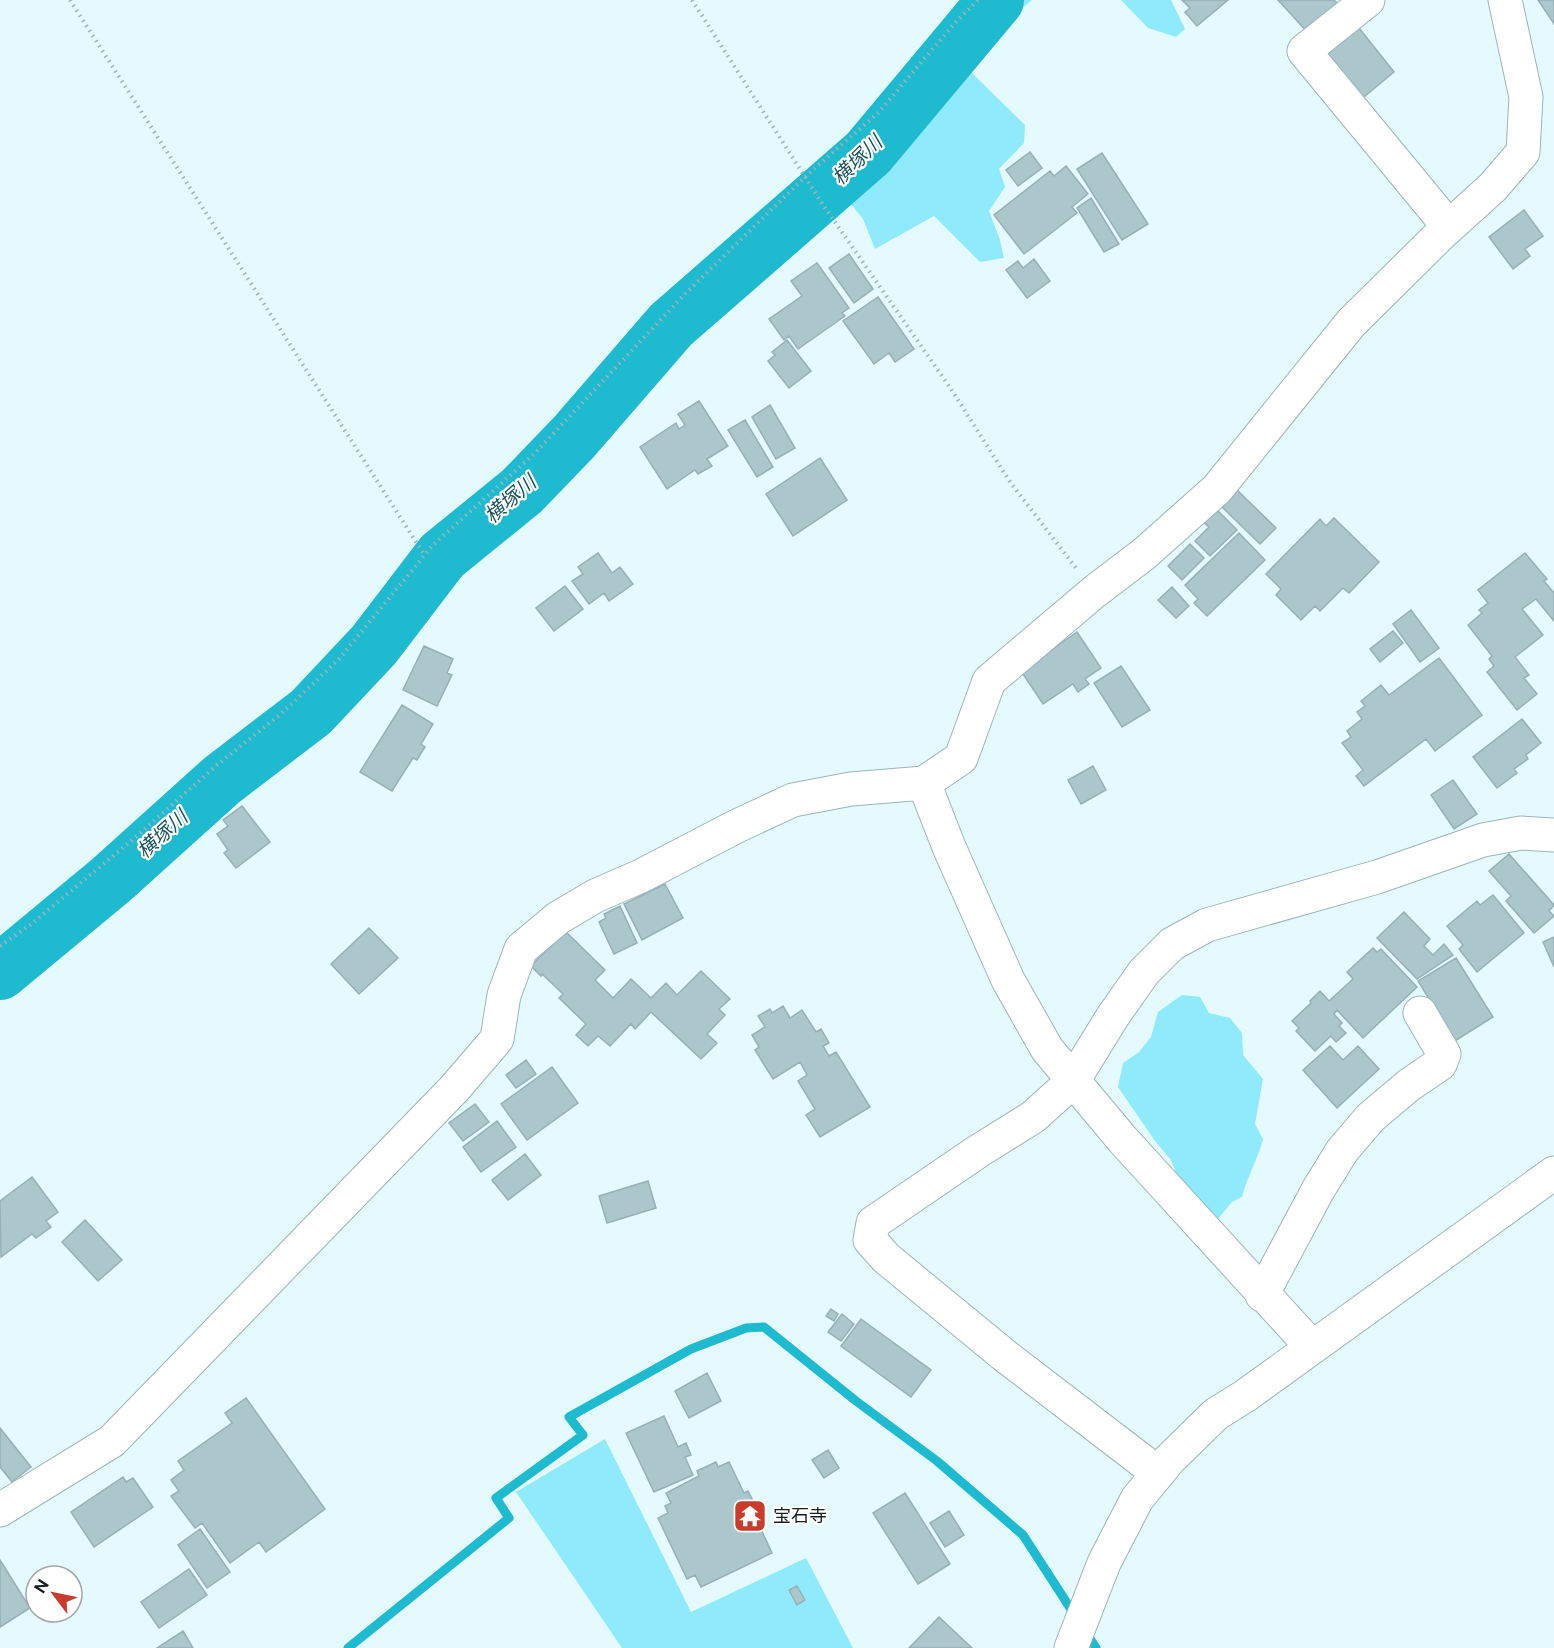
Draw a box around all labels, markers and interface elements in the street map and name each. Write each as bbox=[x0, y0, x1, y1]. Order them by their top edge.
water label: 横塚川 bbox=[827, 129, 888, 189]
water label: 横塚川 bbox=[479, 469, 542, 528]
water label: 横塚川 bbox=[132, 804, 194, 863]
temple icon: 宝石寺 bbox=[732, 1498, 768, 1534]
place label: 宝石寺 bbox=[773, 1505, 827, 1526]
north arrow bbox=[24, 1564, 84, 1624]
text: N bbox=[30, 1576, 53, 1597]

